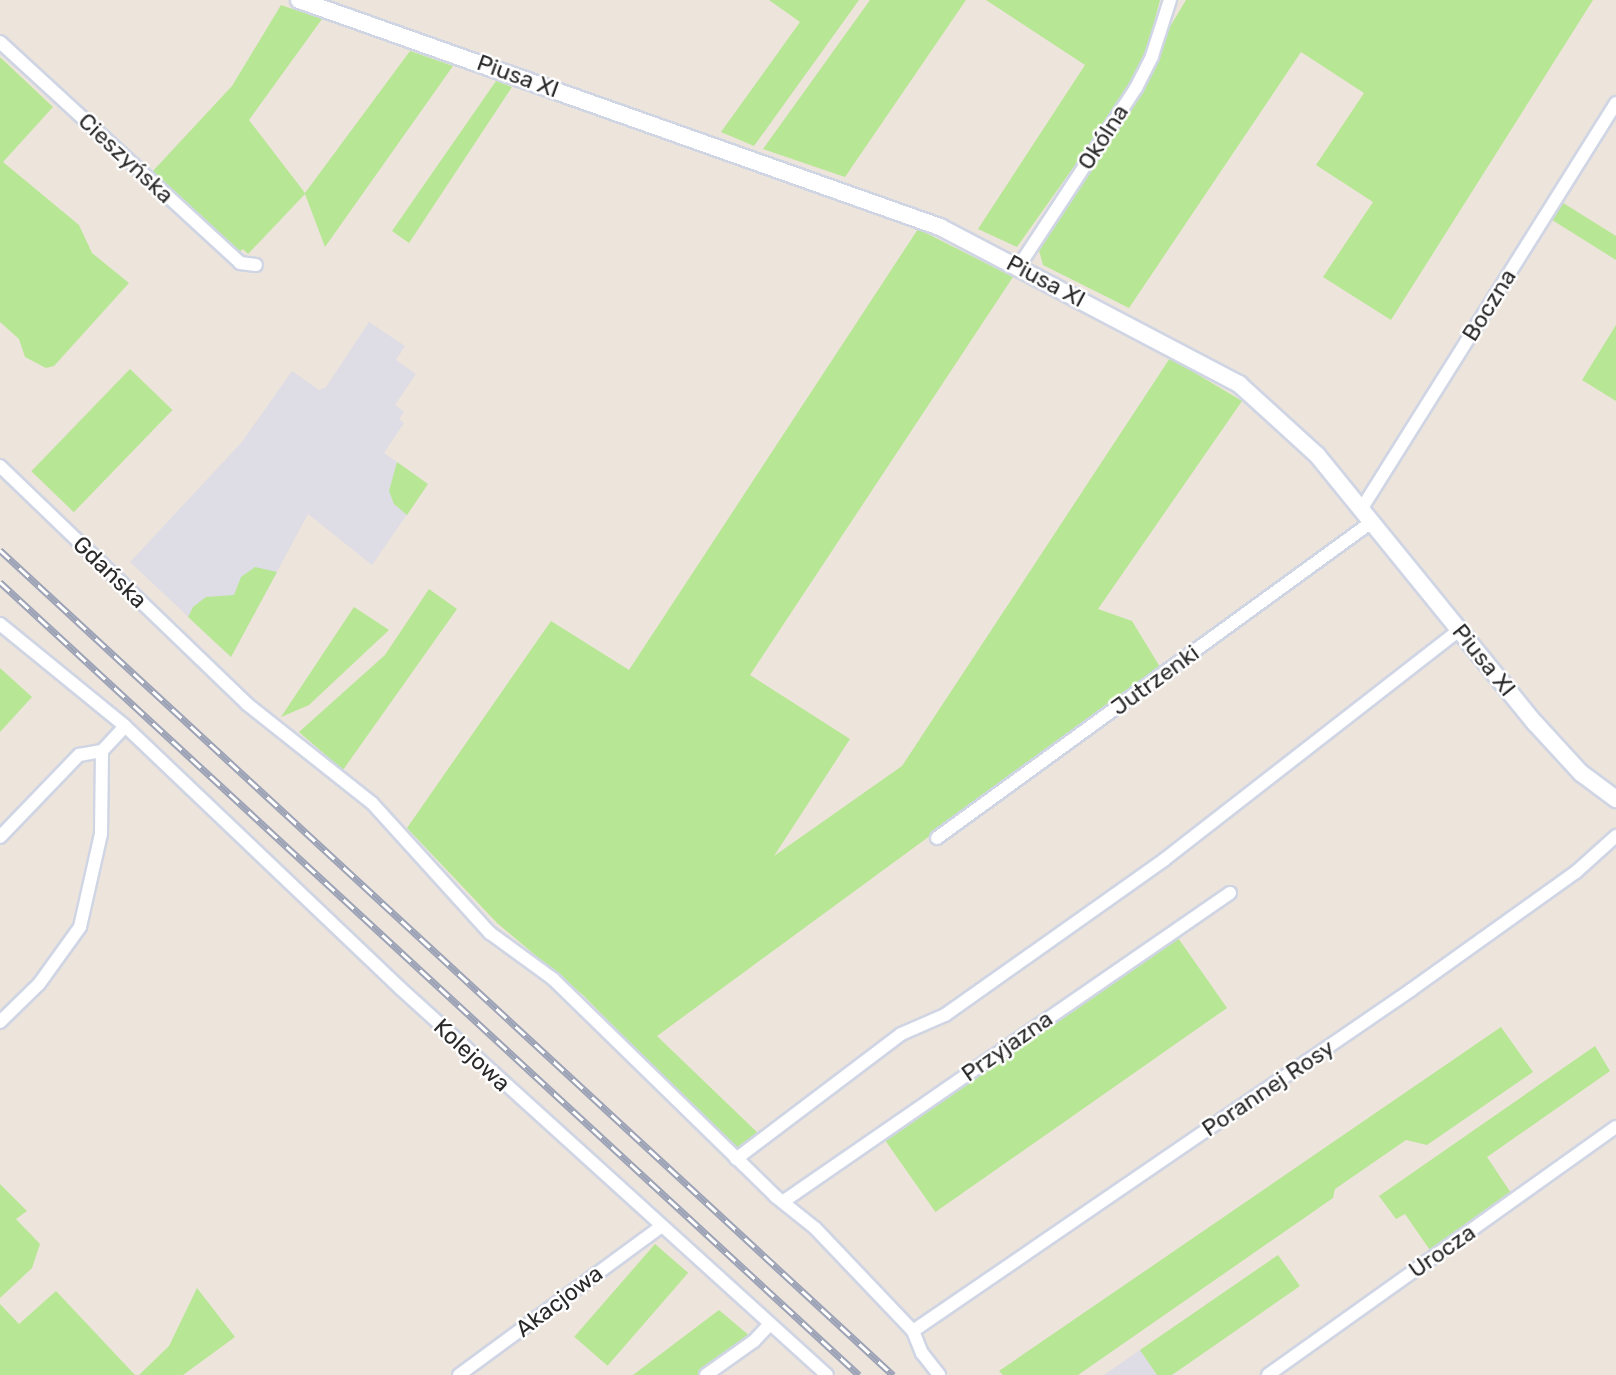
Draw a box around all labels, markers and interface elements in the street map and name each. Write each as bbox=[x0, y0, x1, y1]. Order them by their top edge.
street label: Piusa XI bbox=[473, 48, 563, 104]
street label: Okólna bbox=[1072, 99, 1134, 175]
street label: Cieszyńska bbox=[73, 107, 179, 209]
street label: Piusa XI bbox=[1002, 249, 1090, 313]
street label: Boczna bbox=[1456, 264, 1522, 346]
street label: Gdańska bbox=[67, 530, 153, 614]
street label: Piusa XI bbox=[1447, 618, 1521, 702]
street label: Jutrzenki bbox=[1106, 639, 1204, 721]
street label: Przyjazna bbox=[956, 1005, 1058, 1087]
street label: Kolejowa bbox=[428, 1013, 516, 1097]
street label: Porannej Rosy bbox=[1197, 1034, 1339, 1142]
street label: Urocza bbox=[1403, 1218, 1481, 1284]
street label: Akacjowa bbox=[510, 1259, 608, 1343]

